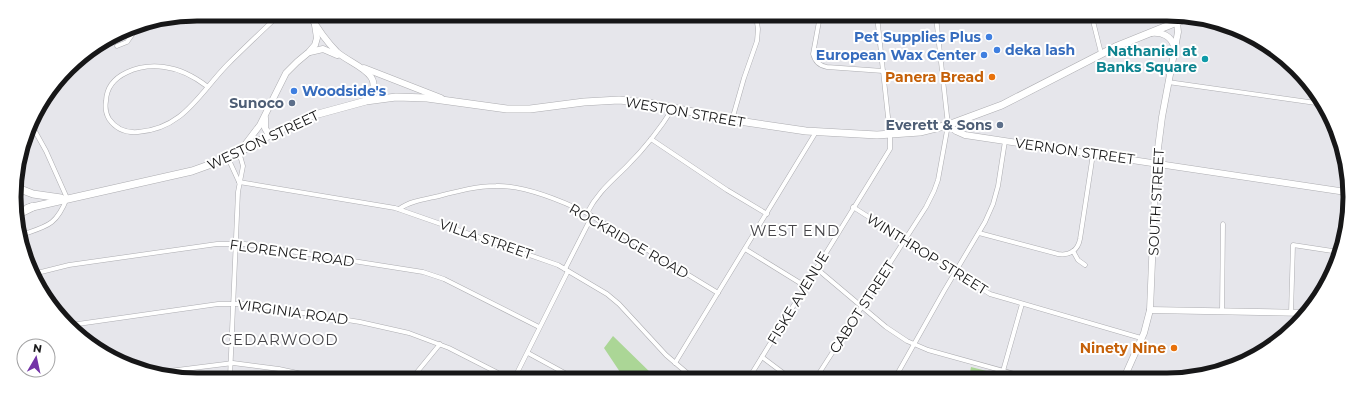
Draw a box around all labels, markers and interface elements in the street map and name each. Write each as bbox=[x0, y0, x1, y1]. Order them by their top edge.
place label: Pet Supplies Plus bbox=[854, 28, 982, 46]
marker: Pet Supplies Plus bbox=[984, 32, 994, 42]
place label: deka lash bbox=[1005, 41, 1075, 59]
place label: Nathaniel at Banks Square bbox=[1096, 42, 1197, 76]
marker: deka lash bbox=[992, 45, 1002, 55]
place label: European Wax Center bbox=[816, 46, 976, 64]
marker: European Wax Center bbox=[979, 50, 989, 60]
marker: Nathaniel at Banks Square bbox=[1200, 54, 1210, 64]
place label: Panera Bread bbox=[885, 68, 984, 86]
marker: Panera Bread bbox=[987, 72, 997, 82]
place label: Woodside's bbox=[302, 82, 387, 100]
marker: Woodside's bbox=[289, 86, 299, 96]
street label: WESTON STREET bbox=[624, 93, 746, 131]
place label: Sunoco bbox=[229, 94, 284, 112]
marker: Sunoco bbox=[287, 98, 297, 108]
street label: WESTON STREET bbox=[204, 106, 322, 174]
place label: Everett & Sons bbox=[886, 116, 993, 134]
marker: Everett & Sons bbox=[995, 120, 1005, 130]
street label: VERNON STREET bbox=[1014, 134, 1136, 168]
street label: SOUTH STREET bbox=[1144, 148, 1168, 256]
street label: ROCKRIDGE ROAD bbox=[566, 199, 692, 283]
street label: WINTHROP STREET bbox=[863, 209, 991, 299]
street label: VILLA STREET bbox=[437, 215, 535, 263]
district label: WEST END bbox=[750, 221, 840, 240]
street label: FLORENCE ROAD bbox=[228, 235, 356, 271]
street label: FISKE AVENUE bbox=[763, 248, 833, 348]
street label: CABOT STREET bbox=[825, 257, 899, 357]
street label: VIRGINIA ROAD bbox=[236, 295, 350, 329]
district label: CEDARWOOD bbox=[221, 330, 339, 349]
north arrow bbox=[16, 338, 56, 378]
place label: Ninety Nine bbox=[1080, 339, 1166, 357]
text: N bbox=[32, 341, 43, 356]
marker: Ninety Nine bbox=[1169, 343, 1179, 353]

